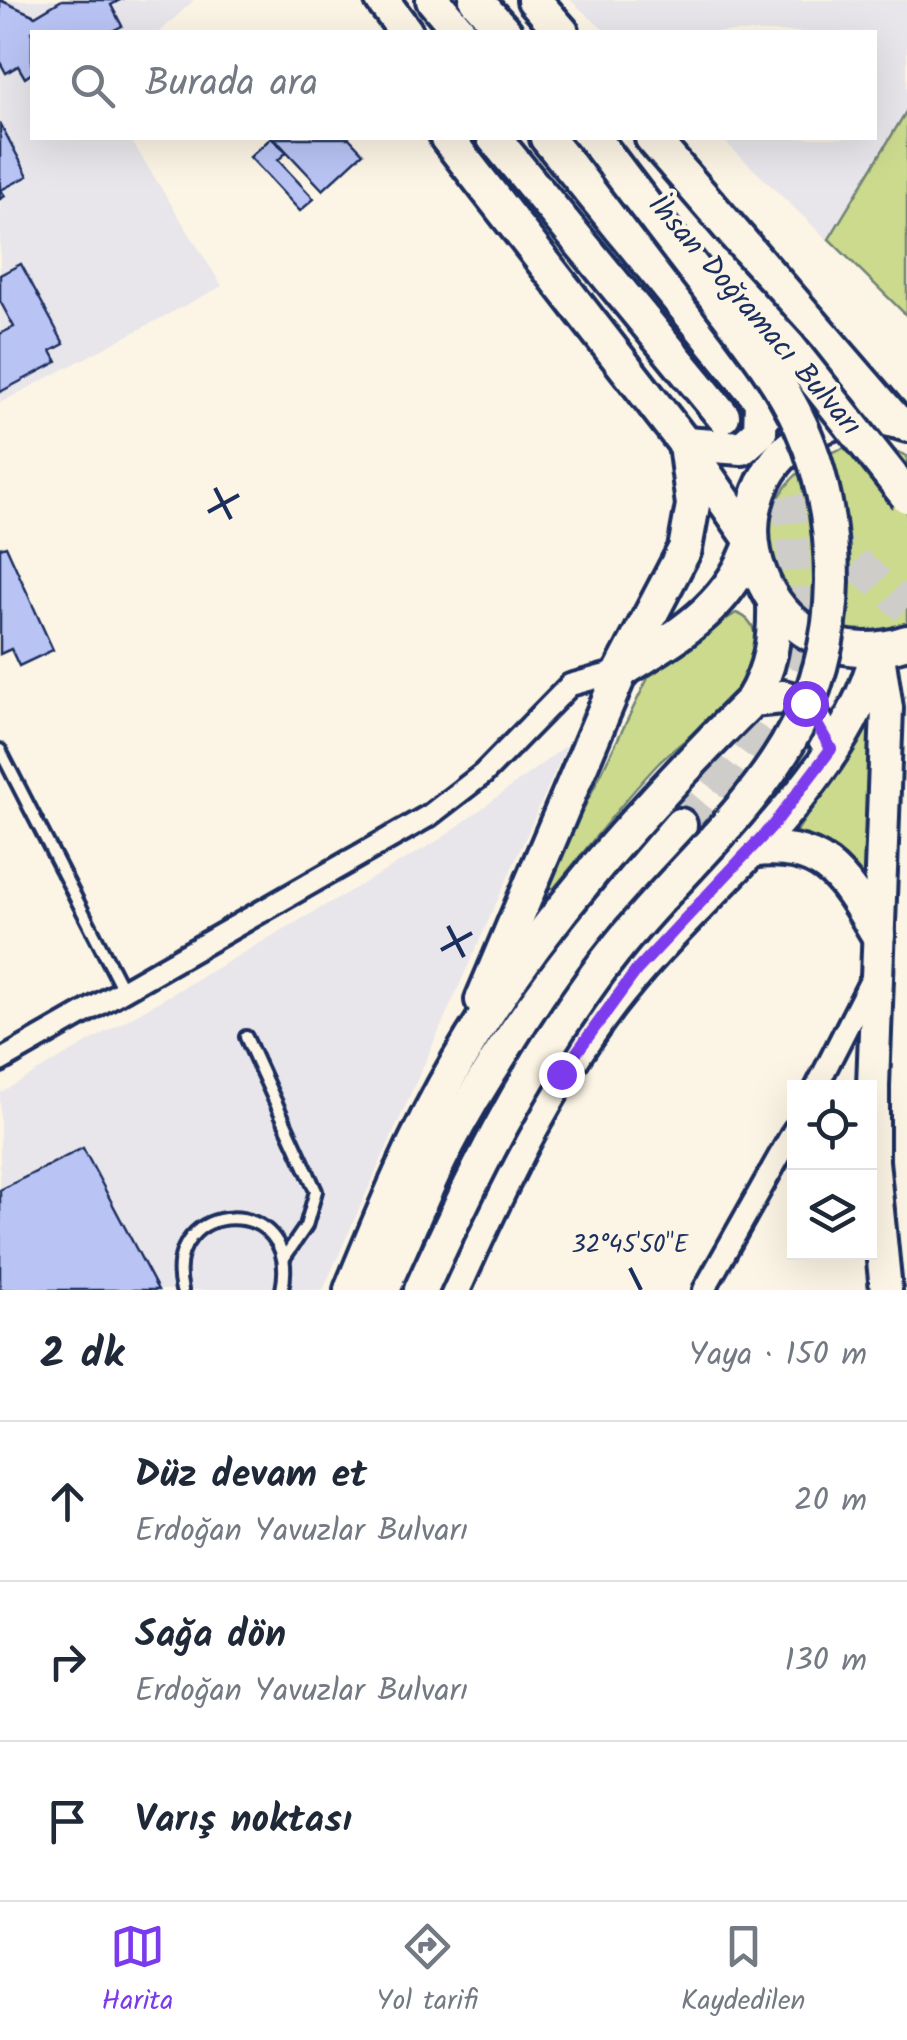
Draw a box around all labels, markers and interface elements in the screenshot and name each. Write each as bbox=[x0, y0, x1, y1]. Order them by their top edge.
search box bbox=[30, 30, 877, 140]
text: Burada ara bbox=[145, 55, 318, 115]
icon: search bbox=[65, 58, 120, 113]
street label: İhsan Doğramacı Bulvarı bbox=[635, 184, 873, 448]
route start bbox=[783, 681, 829, 727]
route end bbox=[539, 1052, 585, 1098]
map controls bbox=[787, 1080, 877, 1260]
button: locate bbox=[787, 1080, 877, 1170]
button: layers bbox=[787, 1170, 877, 1260]
text: 32°45'50"E bbox=[572, 1225, 690, 1265]
text: 2 dk bbox=[40, 1322, 124, 1389]
text: Yaya · 150 m bbox=[689, 1330, 867, 1381]
text: Düz devam et bbox=[135, 1446, 367, 1506]
icon: ahead bbox=[40, 1474, 95, 1529]
text: 20 m bbox=[794, 1476, 867, 1527]
text: Erdoğan Yavuzlar Bulvarı bbox=[135, 1506, 468, 1557]
text: Sağa dön bbox=[135, 1606, 286, 1666]
icon: right bbox=[40, 1634, 95, 1689]
text: 130 m bbox=[784, 1636, 867, 1687]
text: Erdoğan Yavuzlar Bulvarı bbox=[135, 1666, 468, 1717]
text: Varış noktası bbox=[135, 1791, 352, 1851]
icon: arrive bbox=[40, 1794, 95, 1849]
tab: Harita bbox=[102, 1919, 173, 2024]
tab: Yol tarifi bbox=[376, 1919, 478, 2024]
tab: Kaydedilen bbox=[681, 1919, 805, 2024]

